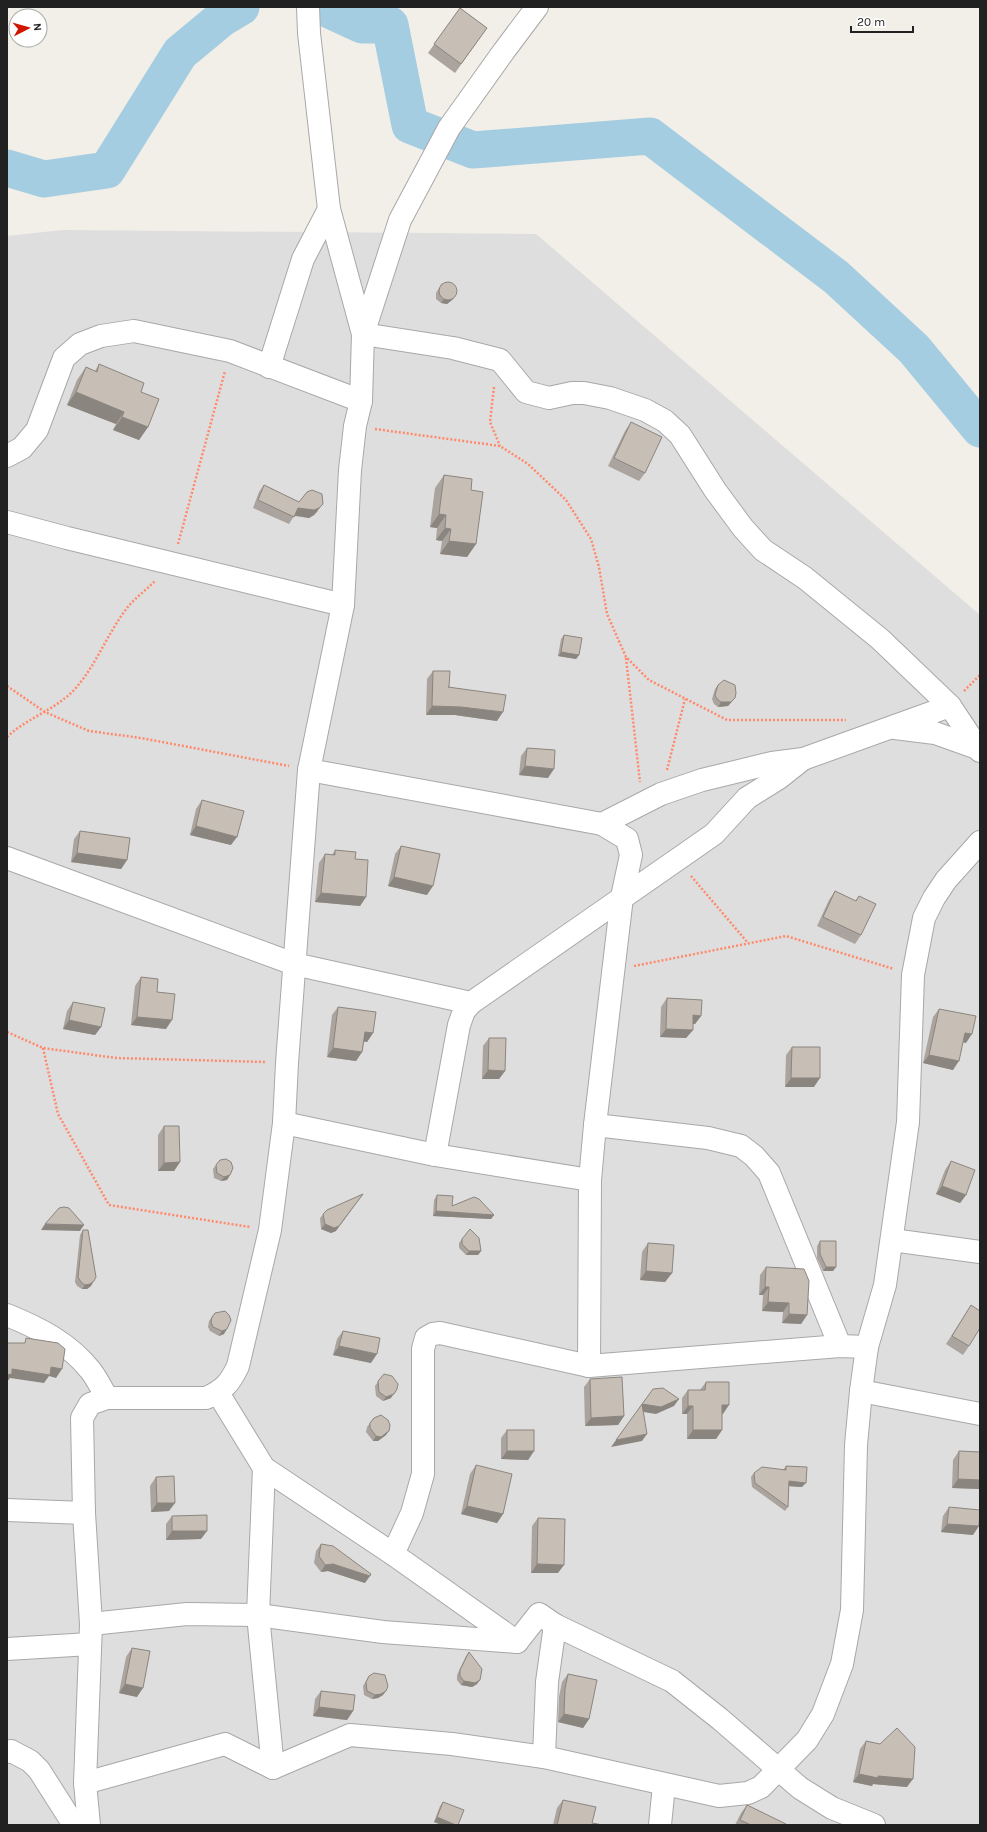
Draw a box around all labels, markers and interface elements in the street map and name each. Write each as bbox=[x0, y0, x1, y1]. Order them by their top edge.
north arrow bbox=[8, 8, 48, 48]
scale bar bbox=[851, 8, 913, 34]
text: 20 m bbox=[857, 15, 885, 29]
text: N bbox=[31, 22, 44, 32]

